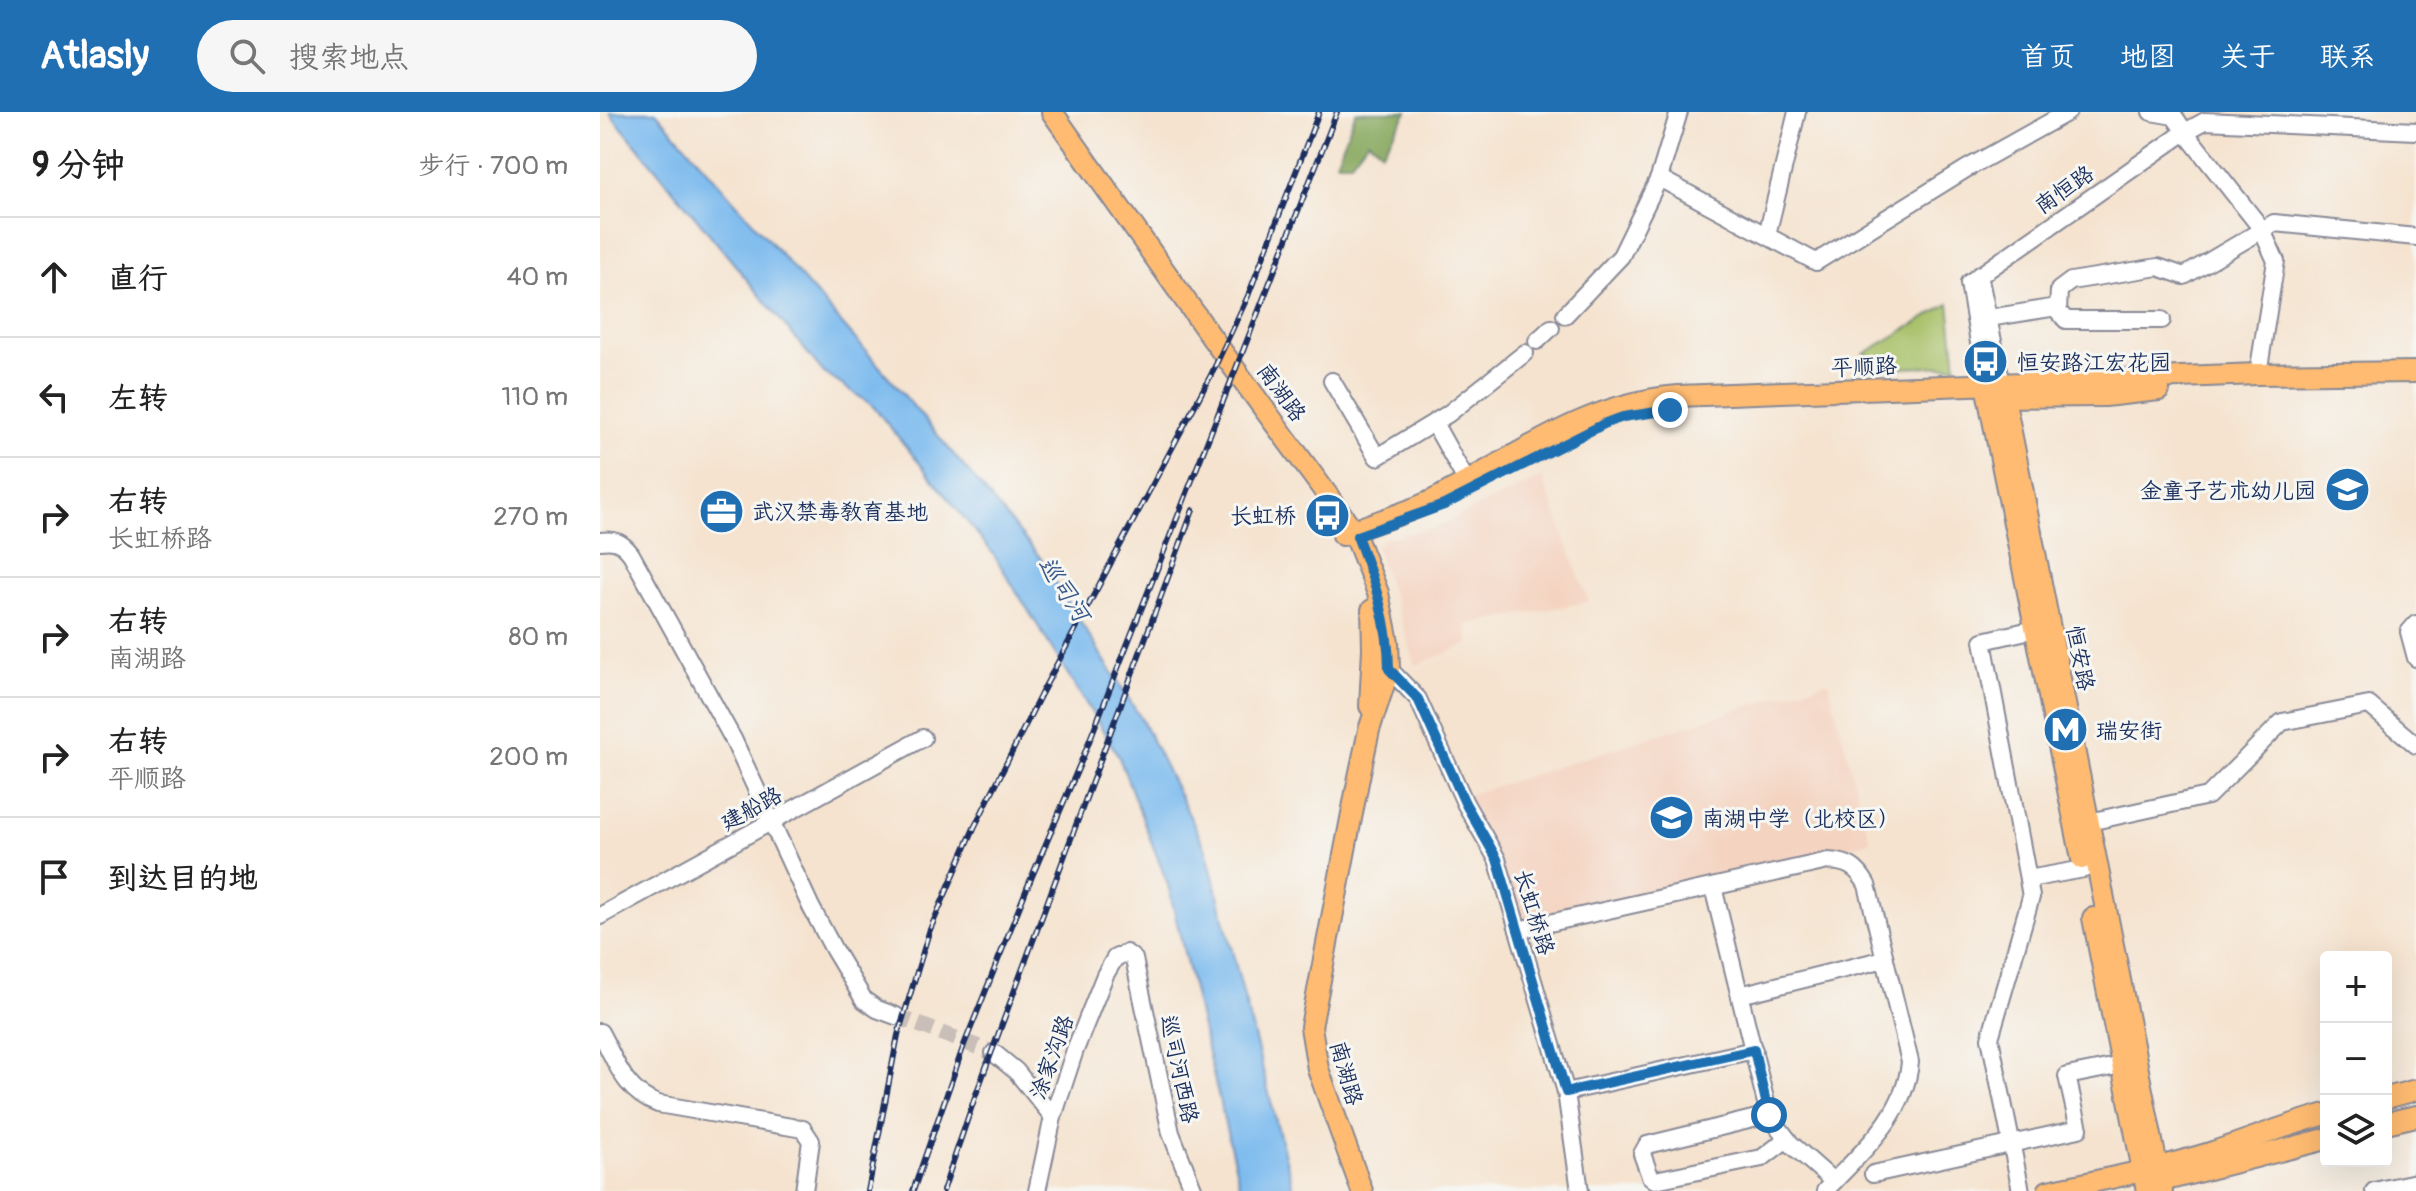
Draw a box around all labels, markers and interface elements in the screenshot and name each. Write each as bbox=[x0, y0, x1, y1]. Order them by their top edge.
search box bbox=[197, 20, 757, 92]
text: Atlasly bbox=[40, 32, 149, 80]
icon: search bbox=[225, 34, 269, 78]
text: 搜索地点 bbox=[289, 39, 409, 76]
text: 首页 bbox=[2020, 40, 2076, 75]
text: 地图 bbox=[2120, 40, 2176, 75]
text: 关于 bbox=[2220, 40, 2276, 75]
text: 联系 bbox=[2320, 40, 2376, 75]
text: 9 分钟 bbox=[32, 144, 125, 187]
text: 步行 · 700 m bbox=[418, 150, 568, 182]
street label: 南恒路 bbox=[2030, 159, 2100, 220]
icon: ahead bbox=[32, 255, 76, 299]
text: 直行 bbox=[108, 260, 168, 297]
text: 40 m bbox=[506, 261, 568, 293]
bus stop icon: 恒安路江宏花园 bbox=[1962, 338, 2010, 386]
place label: 恒安路江宏花园 bbox=[2017, 349, 2171, 377]
street label: 平顺路 bbox=[1831, 352, 1898, 382]
street label: 南湖路 bbox=[1250, 358, 1312, 428]
icon: left bbox=[32, 375, 76, 419]
text: 左转 bbox=[108, 380, 168, 417]
text: 110 m bbox=[501, 381, 568, 413]
route end bbox=[1652, 392, 1688, 428]
school or university icon: 金童子艺术幼儿园 bbox=[2323, 466, 2371, 514]
place label: 金童子艺术幼儿园 bbox=[2140, 477, 2316, 505]
text: 右转 bbox=[108, 483, 168, 520]
office icon: 武汉禁毒教育基地 bbox=[697, 487, 745, 535]
bus stop icon: 长虹桥 bbox=[1303, 491, 1351, 539]
icon: right bbox=[32, 495, 76, 539]
place label: 武汉禁毒教育基地 bbox=[752, 498, 928, 526]
text: 270 m bbox=[493, 501, 568, 533]
place label: 长虹桥 bbox=[1230, 502, 1296, 530]
text: 长虹桥路 bbox=[108, 523, 212, 555]
water label: 巡司河 bbox=[1032, 551, 1098, 631]
text: 右转 bbox=[108, 603, 168, 640]
icon: right bbox=[32, 615, 76, 659]
text: 80 m bbox=[508, 621, 568, 653]
street label: 恒安路 bbox=[2060, 623, 2100, 693]
text: 南湖路 bbox=[108, 643, 186, 675]
metro station icon: 瑞安街 bbox=[2041, 706, 2089, 754]
place label: 瑞安街 bbox=[2096, 717, 2162, 745]
text: 右转 bbox=[108, 723, 168, 760]
icon: right bbox=[32, 735, 76, 779]
text: 200 m bbox=[489, 741, 568, 773]
text: 平顺路 bbox=[108, 763, 186, 795]
street label: 建船路 bbox=[716, 781, 787, 837]
school or university icon: 南湖中学（北校区） bbox=[1647, 794, 1695, 842]
place label: 南湖中学（北校区） bbox=[1702, 805, 1900, 833]
icon: arrive bbox=[32, 855, 76, 899]
text: 到达目的地 bbox=[108, 860, 258, 897]
street label: 长虹桥路 bbox=[1508, 866, 1560, 958]
map controls bbox=[2320, 951, 2392, 1167]
button: + bbox=[2320, 951, 2392, 1023]
street label: 涂家沟路 bbox=[1024, 1011, 1080, 1103]
street label: 巡司河西路 bbox=[1154, 1012, 1204, 1126]
button: − bbox=[2320, 1023, 2392, 1095]
street label: 南湖路 bbox=[1323, 1038, 1369, 1109]
button: layers bbox=[2320, 1095, 2392, 1167]
route start bbox=[1751, 1097, 1787, 1133]

